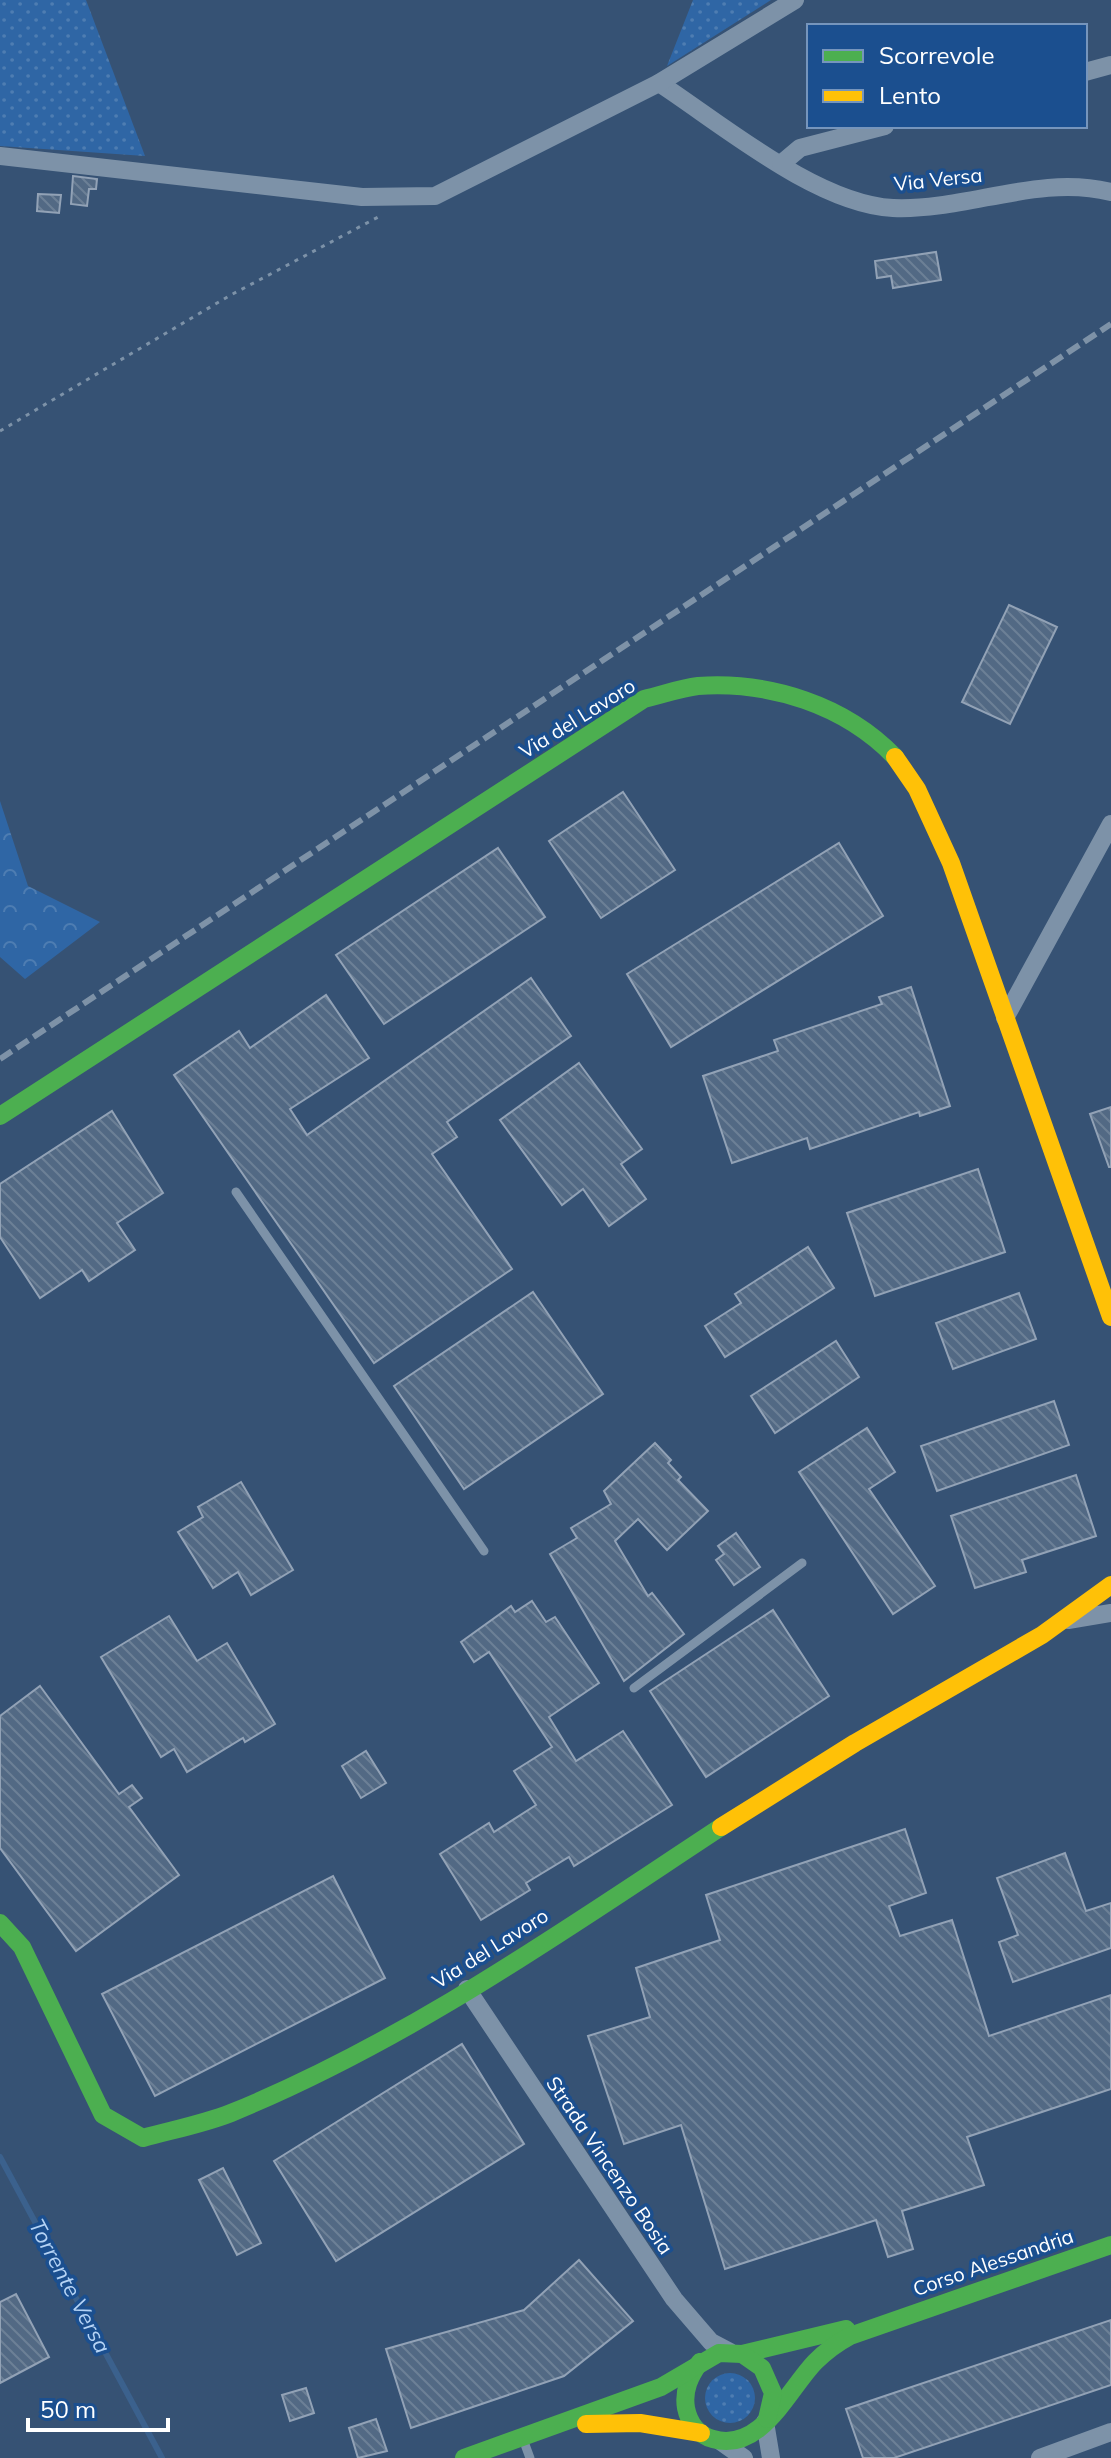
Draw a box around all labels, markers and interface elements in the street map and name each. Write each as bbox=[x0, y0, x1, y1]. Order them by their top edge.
legend bbox=[807, 24, 1087, 128]
text: Scorrevole bbox=[879, 40, 995, 70]
text: Lento bbox=[879, 80, 941, 110]
street label: Via Versa bbox=[893, 162, 983, 196]
street label: Via del Lavoro bbox=[514, 672, 640, 764]
street label: Via del Lavoro bbox=[427, 1902, 553, 1994]
street label: Strada Vincenzo Bosia bbox=[541, 2071, 679, 2259]
water label: Torrente Versa bbox=[23, 2214, 117, 2358]
street label: Corso Alessandria bbox=[909, 2223, 1077, 2301]
scale bar bbox=[28, 2382, 168, 2432]
text: 50 m bbox=[40, 2394, 96, 2424]

